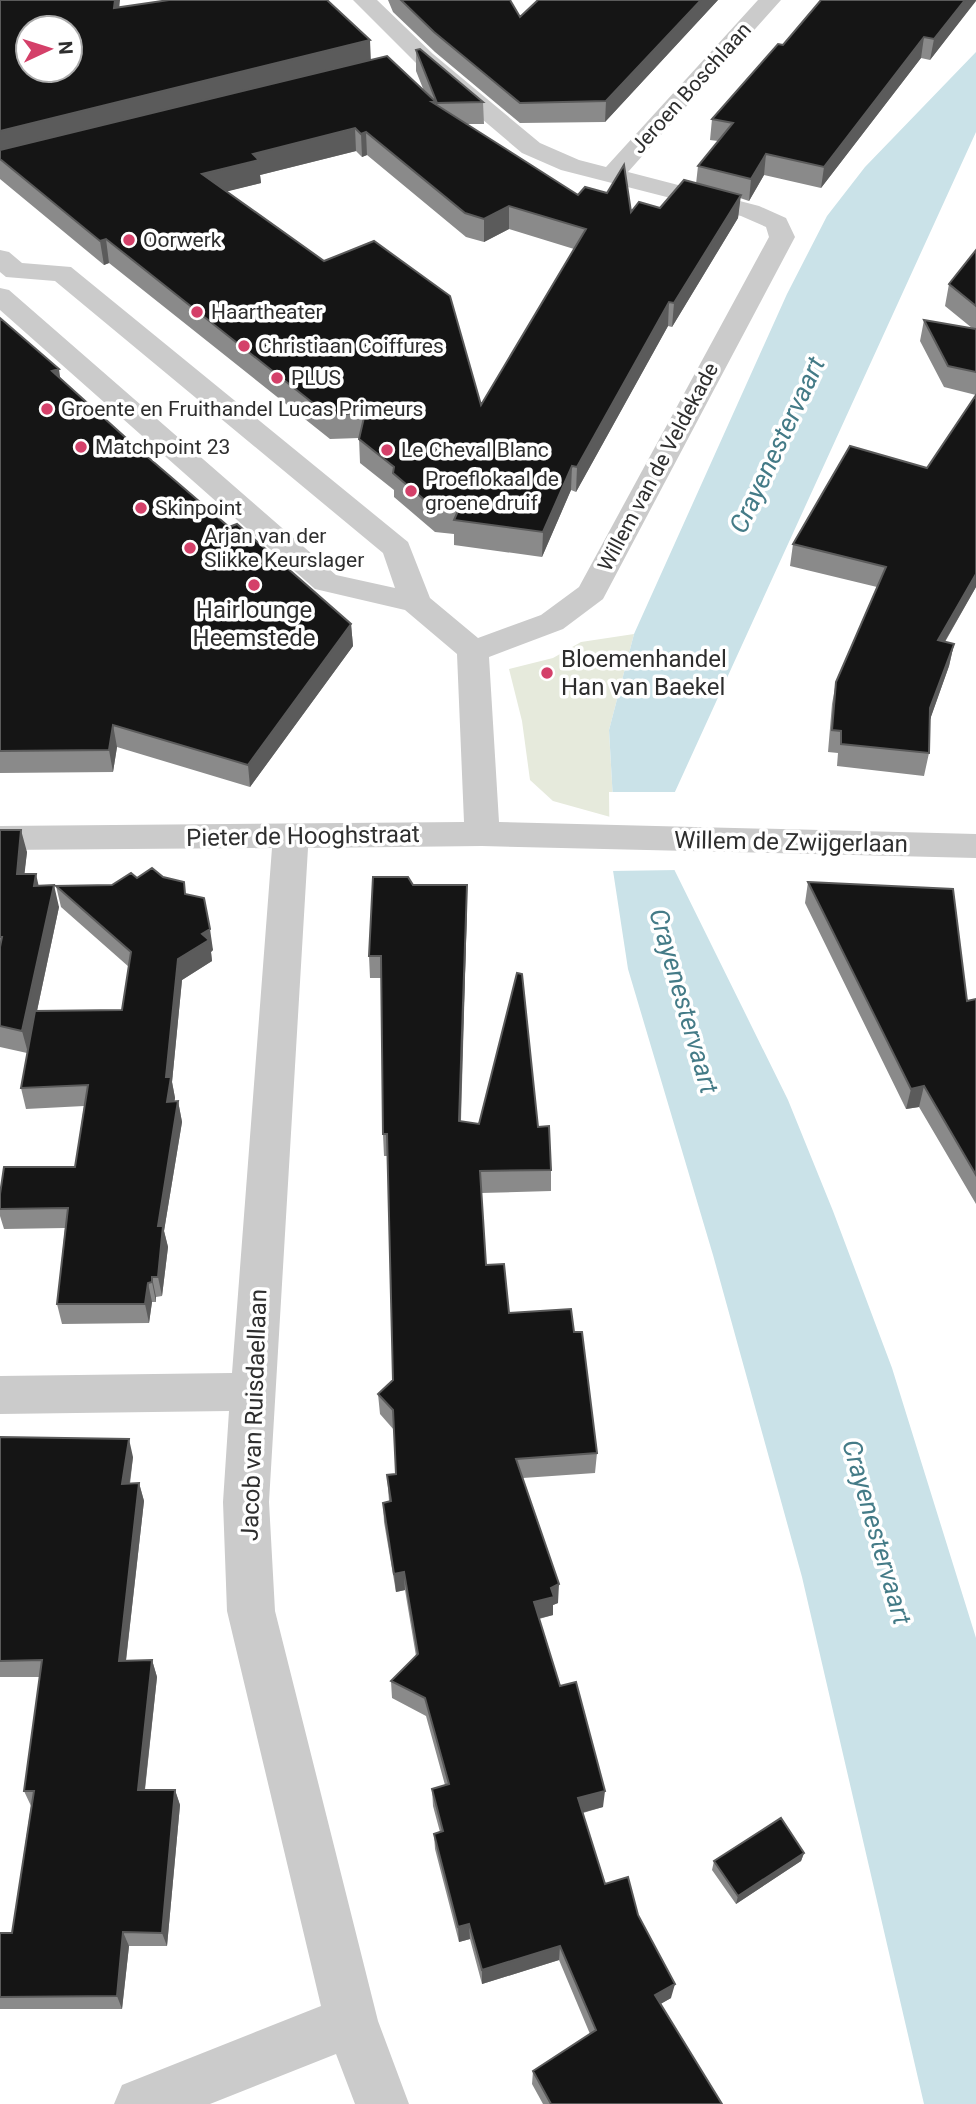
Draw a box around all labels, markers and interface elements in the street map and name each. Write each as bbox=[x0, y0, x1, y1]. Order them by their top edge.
north arrow bbox=[14, 14, 84, 84]
street label: Jeroen Boschlaan bbox=[626, 18, 756, 158]
text: N bbox=[54, 40, 77, 55]
place label: Oorwerk bbox=[143, 228, 222, 252]
marker: Oorwerk bbox=[121, 232, 137, 248]
place label: Haartheater bbox=[211, 300, 323, 324]
marker: Haartheater bbox=[189, 304, 205, 320]
place label: Christiaan Coiffures bbox=[258, 334, 444, 358]
marker: Christiaan Coiffures bbox=[236, 338, 252, 354]
water label: Crayenestervaart bbox=[723, 352, 831, 538]
street label: Willem van de Veldekade bbox=[593, 359, 723, 575]
place label: PLUS bbox=[291, 366, 341, 390]
marker: PLUS bbox=[269, 370, 285, 386]
place label: Groente en Fruithandel Lucas Primeurs bbox=[61, 397, 423, 421]
marker: Groente en Fruithandel Lucas Primeurs bbox=[39, 401, 55, 417]
place label: Matchpoint 23 bbox=[95, 435, 230, 459]
place label: Le Cheval Blanc bbox=[401, 438, 549, 462]
marker: Matchpoint 23 bbox=[73, 439, 89, 455]
marker: Le Cheval Blanc bbox=[379, 442, 395, 458]
place label: Proeflokaal de groene druif bbox=[425, 467, 559, 515]
marker: Proeflokaal de groene druif bbox=[403, 483, 419, 499]
place label: Skinpoint bbox=[155, 496, 242, 520]
marker: Skinpoint bbox=[133, 500, 149, 516]
place label: Arjan van der Slikke Keurslager bbox=[204, 524, 364, 572]
marker: Arjan van der Slikke Keurslager bbox=[182, 540, 198, 556]
marker: Hairlounge Heemstede bbox=[246, 577, 262, 593]
place label: Hairlounge Heemstede bbox=[193, 596, 315, 652]
place label: Bloemenhandel Han van Baekel bbox=[561, 645, 727, 701]
marker: Bloemenhandel Han van Baekel bbox=[539, 665, 555, 681]
street label: Pieter de Hooghstraat bbox=[186, 820, 420, 852]
street label: Willem de Zwijgerlaan bbox=[674, 826, 908, 858]
water label: Crayenestervaart bbox=[643, 905, 725, 1098]
street label: Jacob van Ruisdaellaan bbox=[236, 1288, 272, 1542]
water label: Crayenestervaart bbox=[836, 1436, 918, 1629]

